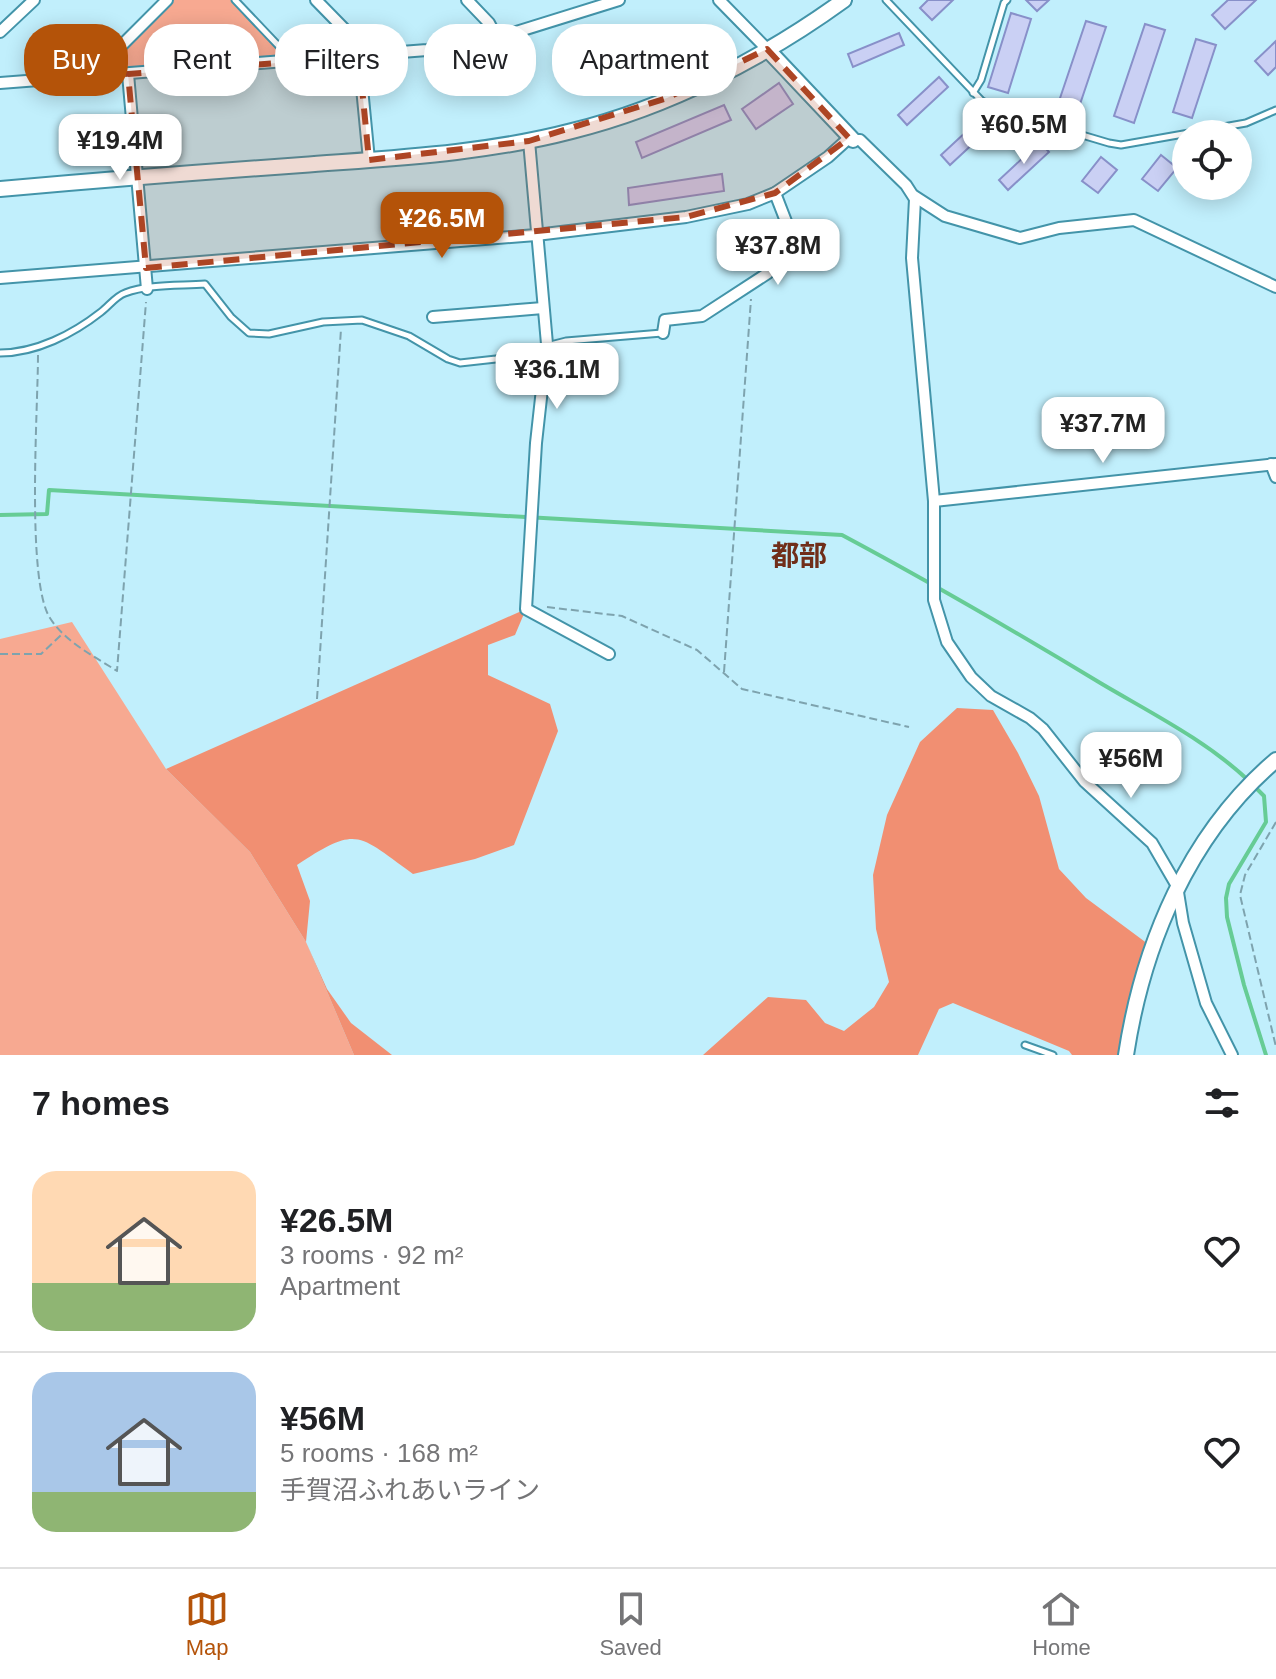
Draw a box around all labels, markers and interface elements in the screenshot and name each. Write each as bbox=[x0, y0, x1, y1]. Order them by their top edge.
chip: Buy bbox=[24, 24, 128, 96]
chip: Rent bbox=[144, 24, 259, 96]
chip: Filters bbox=[275, 24, 408, 96]
chip: New bbox=[424, 24, 536, 96]
chip: Apartment bbox=[552, 24, 737, 96]
pin: ¥60.5M bbox=[959, 98, 1089, 166]
text: ¥60.5M bbox=[981, 109, 1067, 139]
pin: ¥19.4M bbox=[55, 114, 185, 182]
map controls bbox=[1172, 120, 1252, 200]
button: locate bbox=[1172, 120, 1252, 200]
text: ¥19.4M bbox=[77, 125, 163, 155]
pin: ¥26.5M bbox=[377, 192, 507, 260]
text: ¥26.5M bbox=[399, 203, 485, 233]
pin: ¥37.8M bbox=[713, 219, 843, 287]
text: ¥37.8M bbox=[735, 230, 821, 260]
pin: ¥36.1M bbox=[492, 343, 622, 411]
text: ¥36.1M bbox=[514, 354, 600, 384]
pin: ¥37.7M bbox=[1038, 397, 1168, 465]
text: ¥37.7M bbox=[1060, 408, 1146, 438]
district label: 都部 bbox=[771, 540, 827, 571]
pin: ¥56M bbox=[1084, 732, 1178, 800]
text: ¥56M bbox=[1098, 743, 1164, 773]
icon: filters bbox=[1200, 1081, 1244, 1125]
text: 7 homes bbox=[32, 1084, 170, 1122]
text: ¥26.5M bbox=[280, 1201, 393, 1239]
icon: home bbox=[96, 1203, 192, 1299]
icon: heart bbox=[1200, 1229, 1244, 1273]
text: 3 rooms · 92 m² bbox=[280, 1240, 464, 1270]
text: Apartment bbox=[280, 1271, 400, 1301]
text: ¥56M bbox=[280, 1399, 365, 1437]
icon: home bbox=[96, 1404, 192, 1500]
icon: heart bbox=[1200, 1430, 1244, 1474]
text: 5 rooms · 168 m² bbox=[280, 1438, 478, 1468]
text: 手賀沼ふれあいライン bbox=[280, 1475, 540, 1505]
tab: Map bbox=[185, 1587, 229, 1661]
tab: Saved bbox=[599, 1587, 662, 1661]
tab: Home bbox=[1032, 1587, 1091, 1661]

